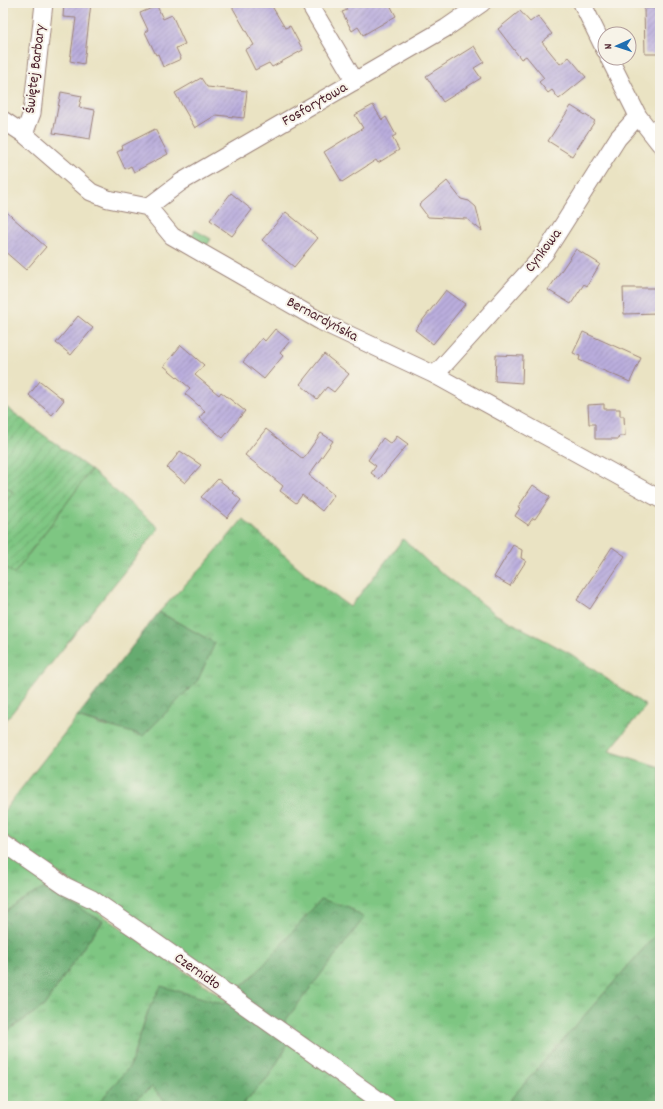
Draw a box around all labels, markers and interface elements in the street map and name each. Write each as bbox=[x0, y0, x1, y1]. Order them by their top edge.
street label: Świętej Barbary bbox=[20, 22, 52, 115]
north arrow bbox=[597, 26, 637, 66]
text: N bbox=[601, 43, 617, 50]
street label: Fosforytowa bbox=[278, 77, 353, 133]
street label: Cynkowa bbox=[520, 224, 568, 278]
street label: Bernardyńska bbox=[282, 292, 363, 349]
street label: Czernidło bbox=[169, 948, 225, 996]

